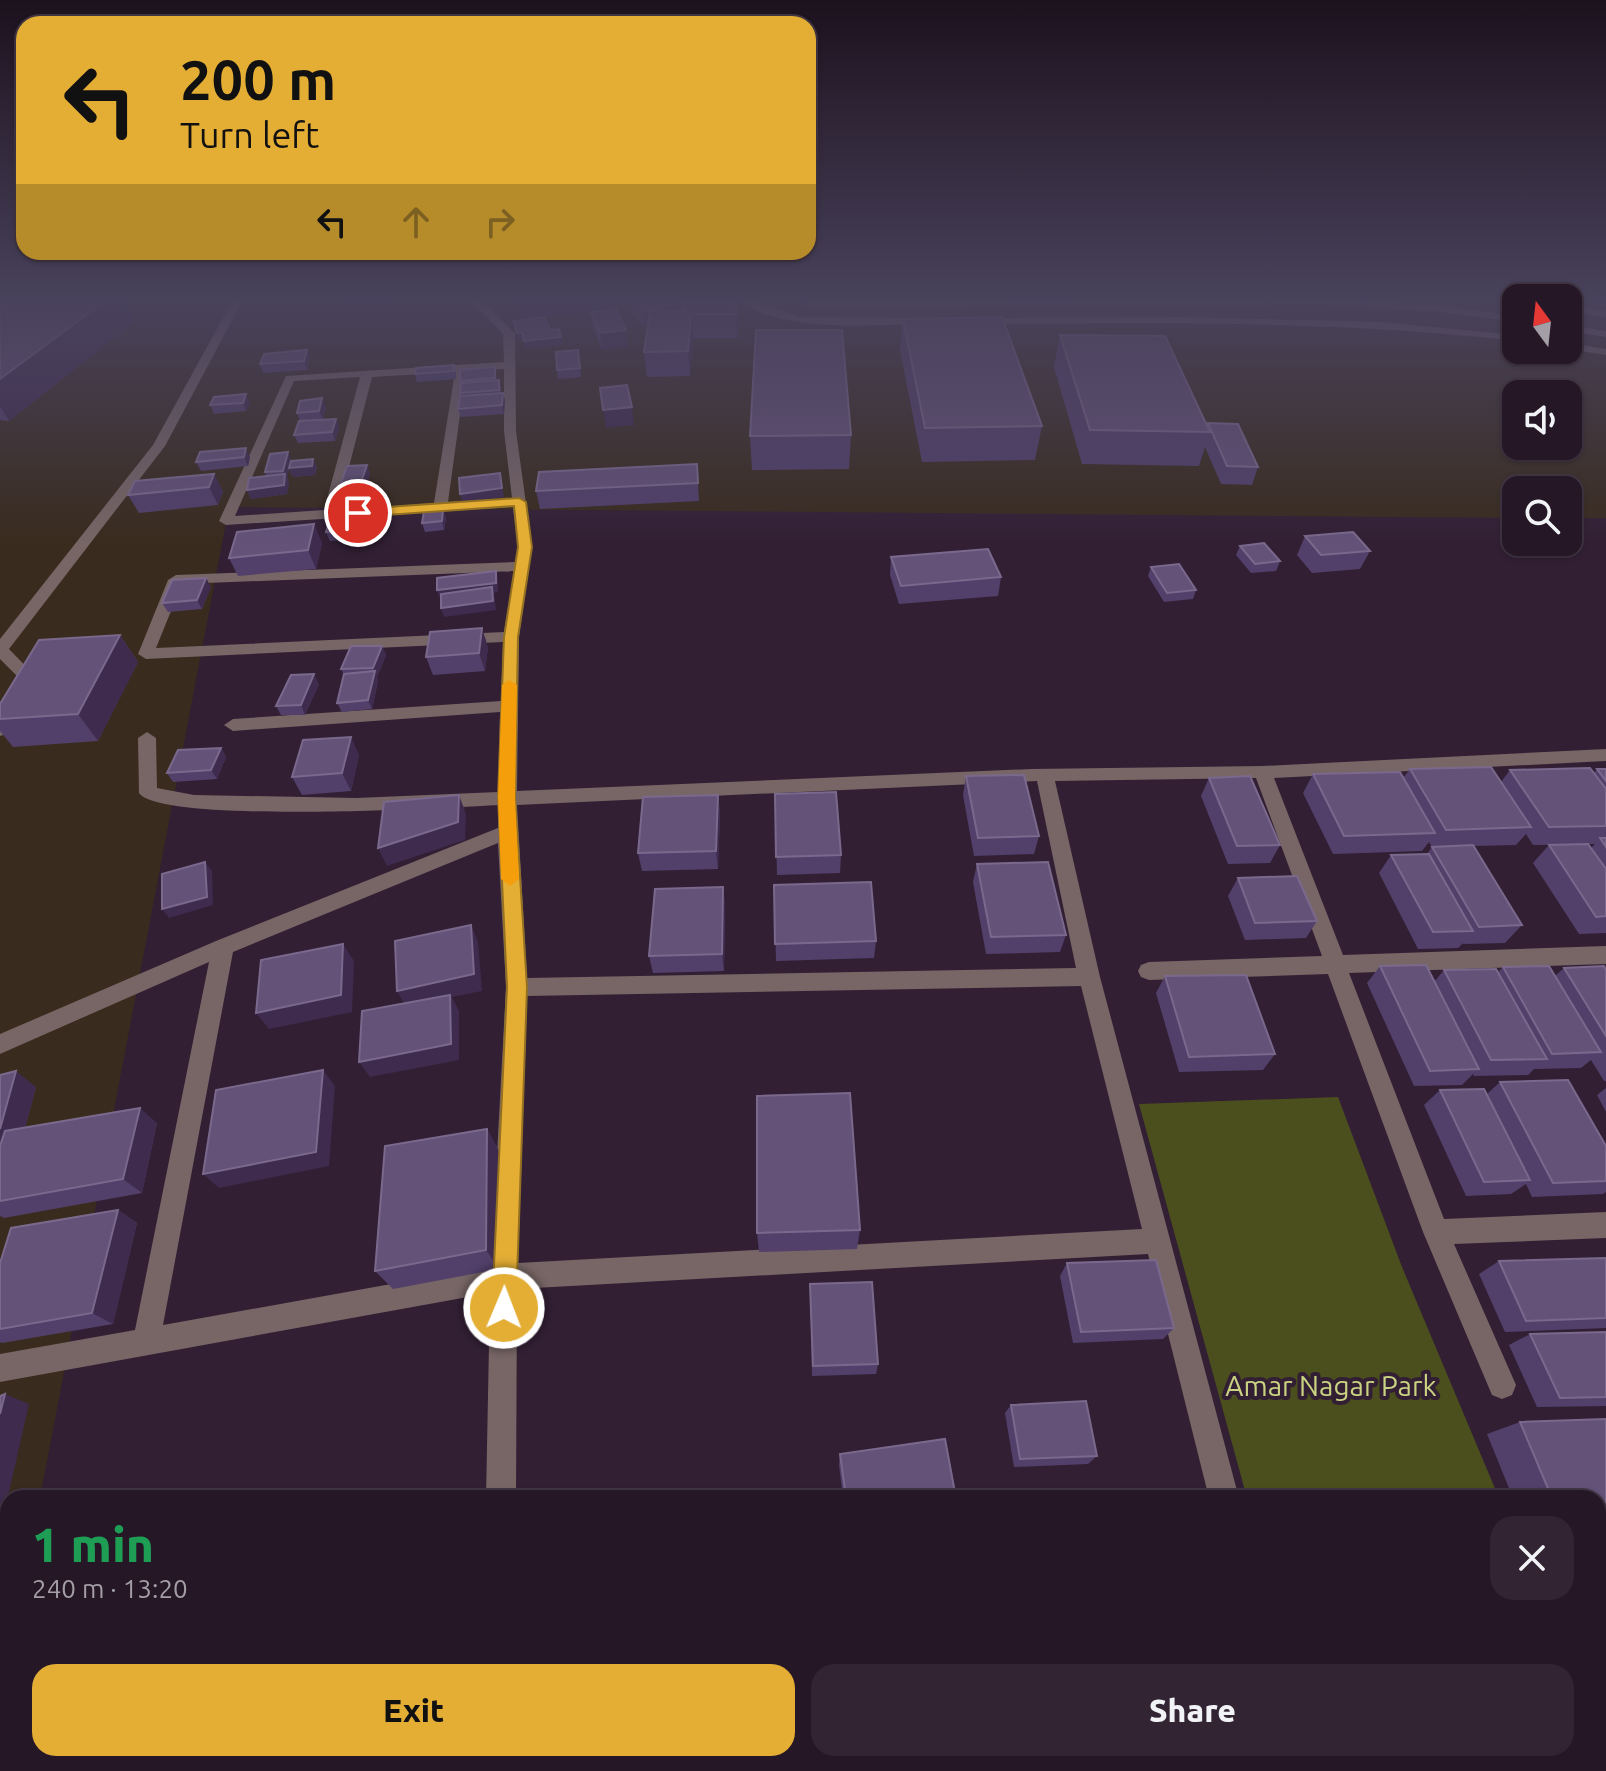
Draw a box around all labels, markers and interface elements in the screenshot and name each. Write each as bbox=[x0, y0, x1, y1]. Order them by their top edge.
icon: left bbox=[48, 48, 152, 152]
text: 200 m bbox=[180, 48, 336, 111]
text: Turn left bbox=[180, 114, 319, 155]
icon: left bbox=[310, 200, 354, 244]
icon: ahead bbox=[394, 200, 438, 244]
icon: right bbox=[478, 200, 522, 244]
north arrow bbox=[1502, 284, 1582, 364]
map controls bbox=[1502, 284, 1582, 556]
button: sound bbox=[1502, 380, 1582, 460]
button: search bbox=[1502, 476, 1582, 556]
pin bbox=[324, 479, 392, 547]
icon: arrive bbox=[336, 491, 380, 535]
position arrow bbox=[462, 1266, 546, 1350]
park label: Amar Nagar Park bbox=[1225, 1370, 1437, 1401]
button: close bbox=[1490, 1516, 1574, 1600]
text: 1 min bbox=[32, 1517, 154, 1571]
text: 240 m · 13:20 bbox=[32, 1574, 188, 1603]
button: Exit bbox=[32, 1664, 795, 1756]
button: Share bbox=[811, 1664, 1574, 1756]

